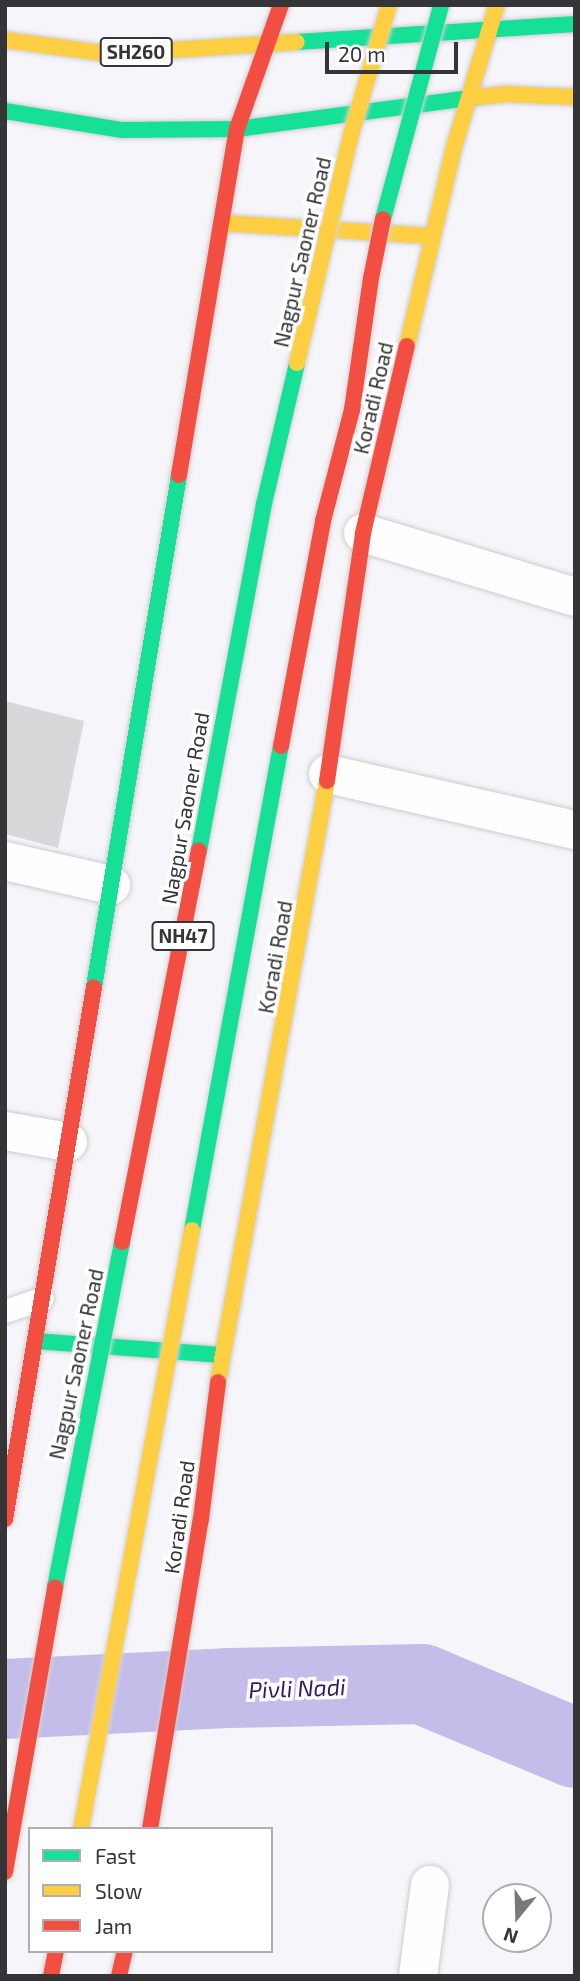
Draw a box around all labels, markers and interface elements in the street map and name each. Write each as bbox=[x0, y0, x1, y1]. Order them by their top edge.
scale bar bbox=[328, 28, 461, 72]
road number: SH260 bbox=[99, 36, 173, 68]
text: 20 m bbox=[338, 41, 386, 66]
street label: Nagpur Saoner Road bbox=[268, 154, 336, 350]
street label: Koradi Road bbox=[348, 339, 398, 457]
street label: Nagpur Saoner Road bbox=[156, 710, 214, 906]
street label: Koradi Road bbox=[253, 899, 297, 1015]
road number: NH47 bbox=[152, 920, 214, 952]
street label: Nagpur Saoner Road bbox=[43, 1266, 109, 1462]
street label: Koradi Road bbox=[159, 1459, 199, 1575]
water label: Pivli Nadi bbox=[248, 1673, 346, 1703]
legend bbox=[28, 1827, 273, 1953]
text: Fast bbox=[95, 1843, 136, 1868]
text: Slow bbox=[95, 1878, 142, 1903]
north arrow bbox=[482, 1883, 552, 1953]
text: Jam bbox=[95, 1913, 132, 1938]
text: N bbox=[500, 1923, 521, 1950]

